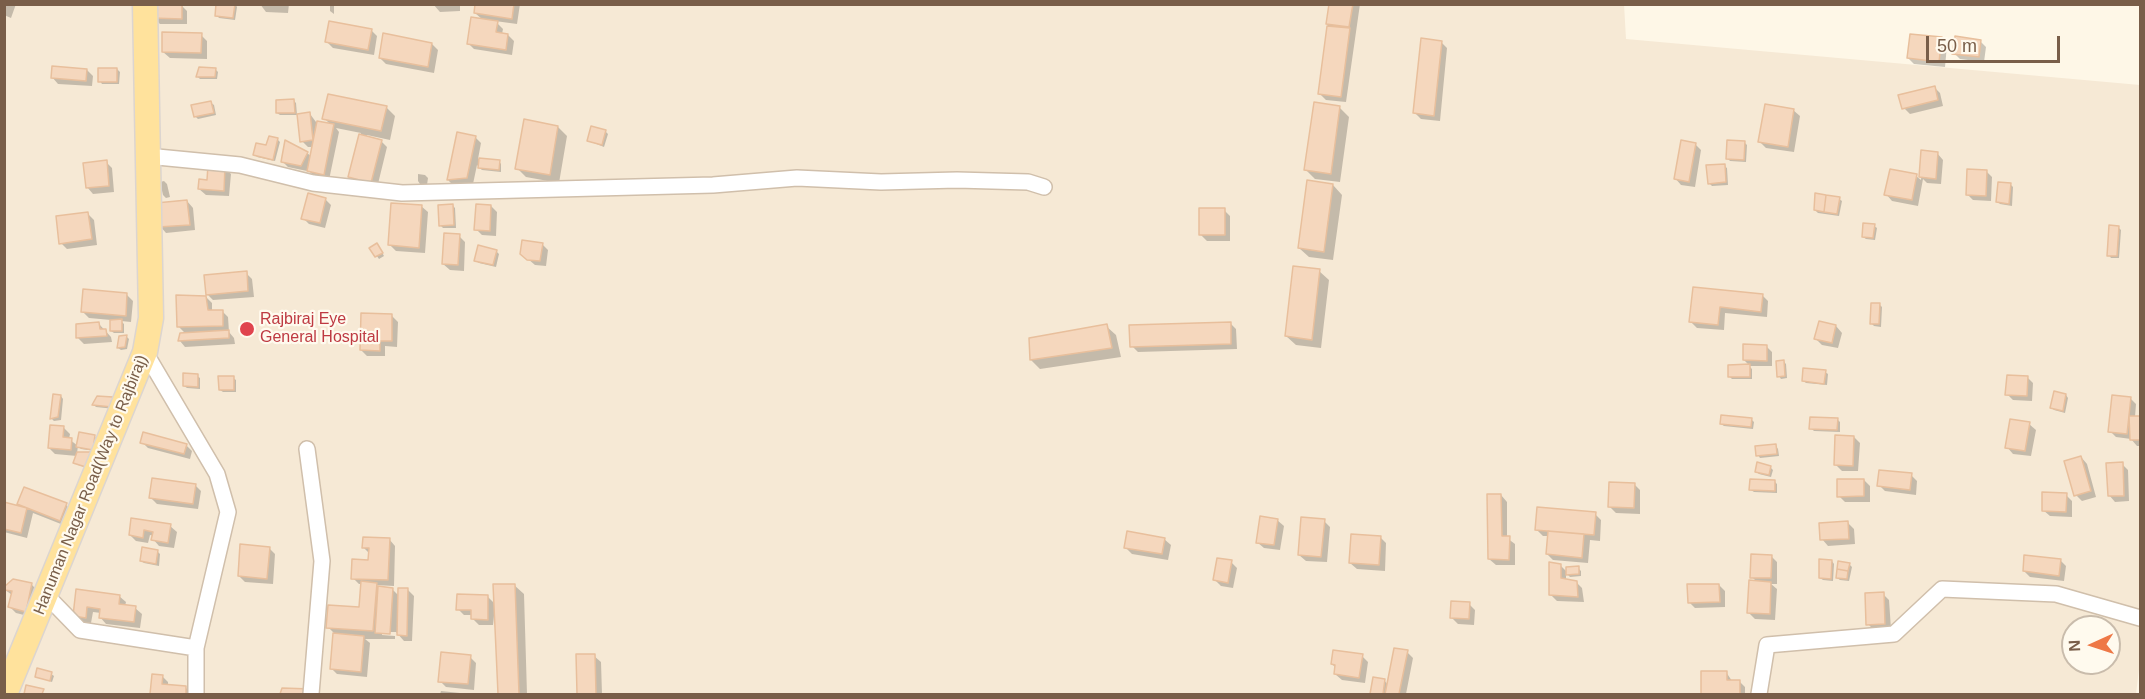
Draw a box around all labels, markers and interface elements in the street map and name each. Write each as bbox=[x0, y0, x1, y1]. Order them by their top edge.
scale bar bbox=[1929, 24, 2062, 62]
text: 50 m bbox=[1937, 36, 1977, 56]
place label: Rajbiraj Eye General Hospital bbox=[260, 310, 379, 348]
marker: Rajbiraj Eye General Hospital bbox=[238, 320, 256, 338]
street label: Hanuman Nagar Road(Way to Rajbiraj) bbox=[30, 352, 152, 618]
north arrow bbox=[2061, 615, 2121, 675]
text: N bbox=[2066, 640, 2083, 652]

